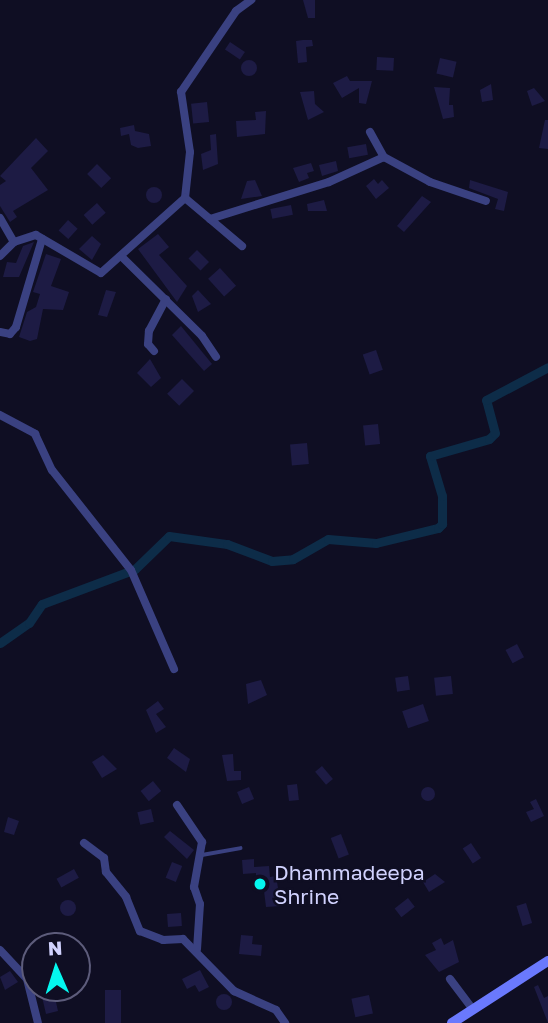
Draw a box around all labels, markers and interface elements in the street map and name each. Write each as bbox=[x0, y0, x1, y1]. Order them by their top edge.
place label: Dhammadeepa Shrine bbox=[274, 859, 425, 909]
marker: Dhammadeepa Shrine bbox=[252, 876, 268, 892]
north arrow bbox=[21, 932, 91, 1002]
text: N bbox=[47, 936, 63, 959]

